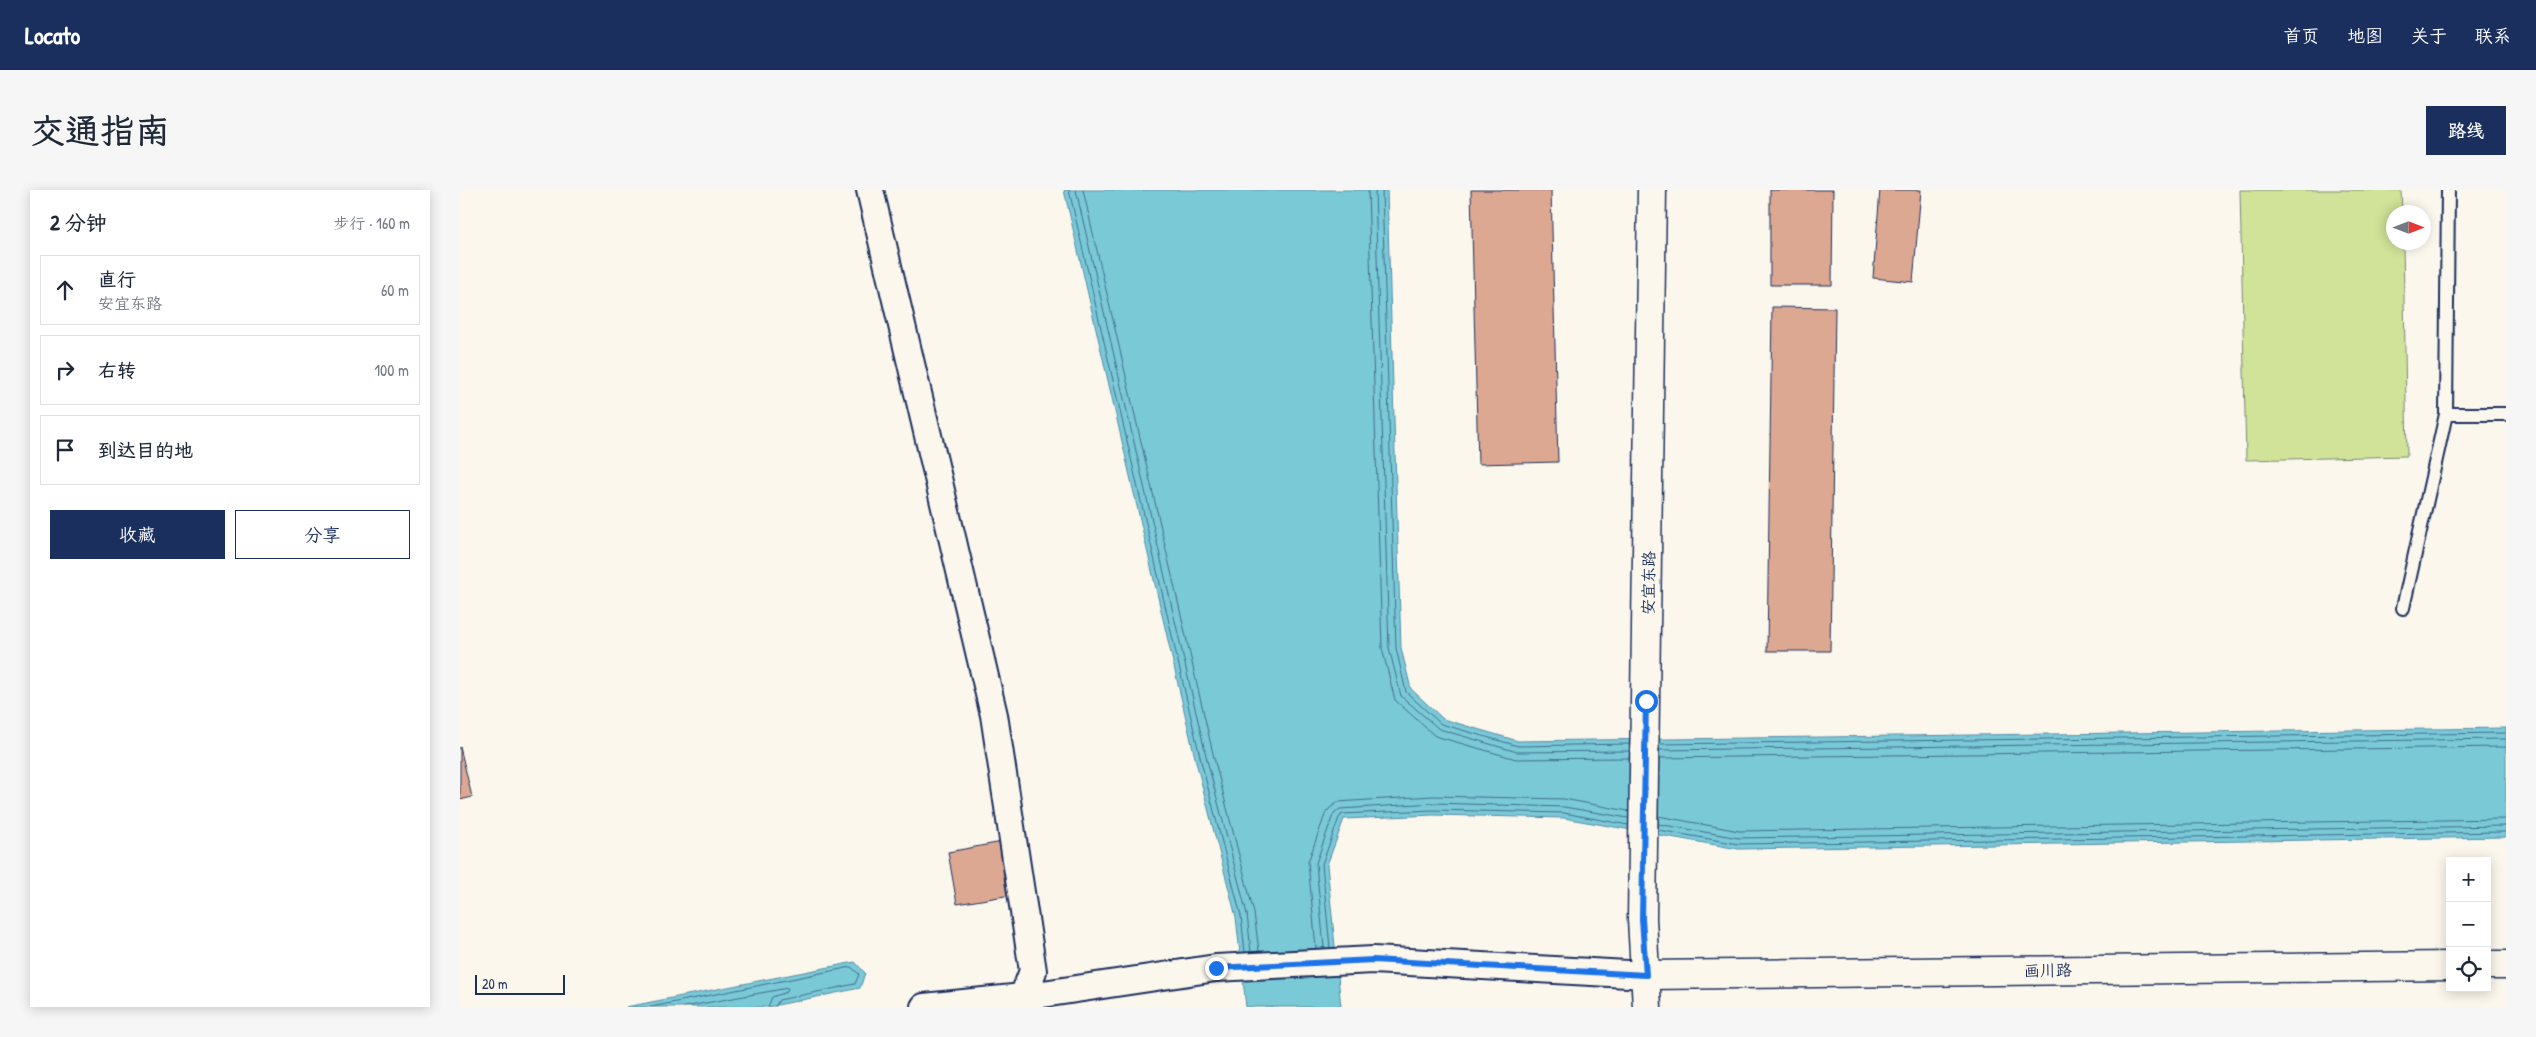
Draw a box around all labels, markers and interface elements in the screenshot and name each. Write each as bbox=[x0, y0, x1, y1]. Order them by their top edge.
text: Locato bbox=[25, 19, 80, 51]
text: 首页 bbox=[2283, 23, 2319, 48]
text: 地图 bbox=[2347, 23, 2383, 48]
text: 关于 bbox=[2411, 23, 2447, 48]
text: 联系 bbox=[2475, 23, 2511, 48]
button: 路线 bbox=[2426, 106, 2506, 155]
text: 交通指南 bbox=[30, 107, 170, 154]
north arrow bbox=[2386, 205, 2431, 250]
text: 2 分钟 bbox=[50, 208, 107, 237]
text: 步行 · 160 m bbox=[334, 212, 410, 234]
text: 直行 bbox=[98, 266, 136, 292]
icon: ahead bbox=[51, 276, 79, 304]
text: 60 m bbox=[381, 279, 409, 301]
text: 安宜东路 bbox=[98, 292, 162, 314]
icon: right bbox=[51, 356, 79, 384]
text: 右转 bbox=[98, 357, 136, 383]
text: 100 m bbox=[374, 359, 409, 381]
icon: arrive bbox=[51, 436, 79, 464]
text: 到达目的地 bbox=[98, 437, 193, 463]
button: 收藏 bbox=[50, 510, 225, 559]
button: 分享 bbox=[235, 510, 410, 559]
street label: 安宜东路 bbox=[1636, 551, 1660, 615]
route start bbox=[1635, 690, 1658, 713]
map controls bbox=[2446, 857, 2491, 992]
button: + bbox=[2446, 857, 2491, 902]
button: − bbox=[2446, 902, 2491, 947]
button: locate bbox=[2446, 947, 2491, 992]
route end bbox=[1205, 957, 1228, 980]
street label: 画川路 bbox=[2024, 959, 2072, 981]
scale bar bbox=[475, 972, 565, 995]
text: 20 m bbox=[482, 974, 508, 993]

